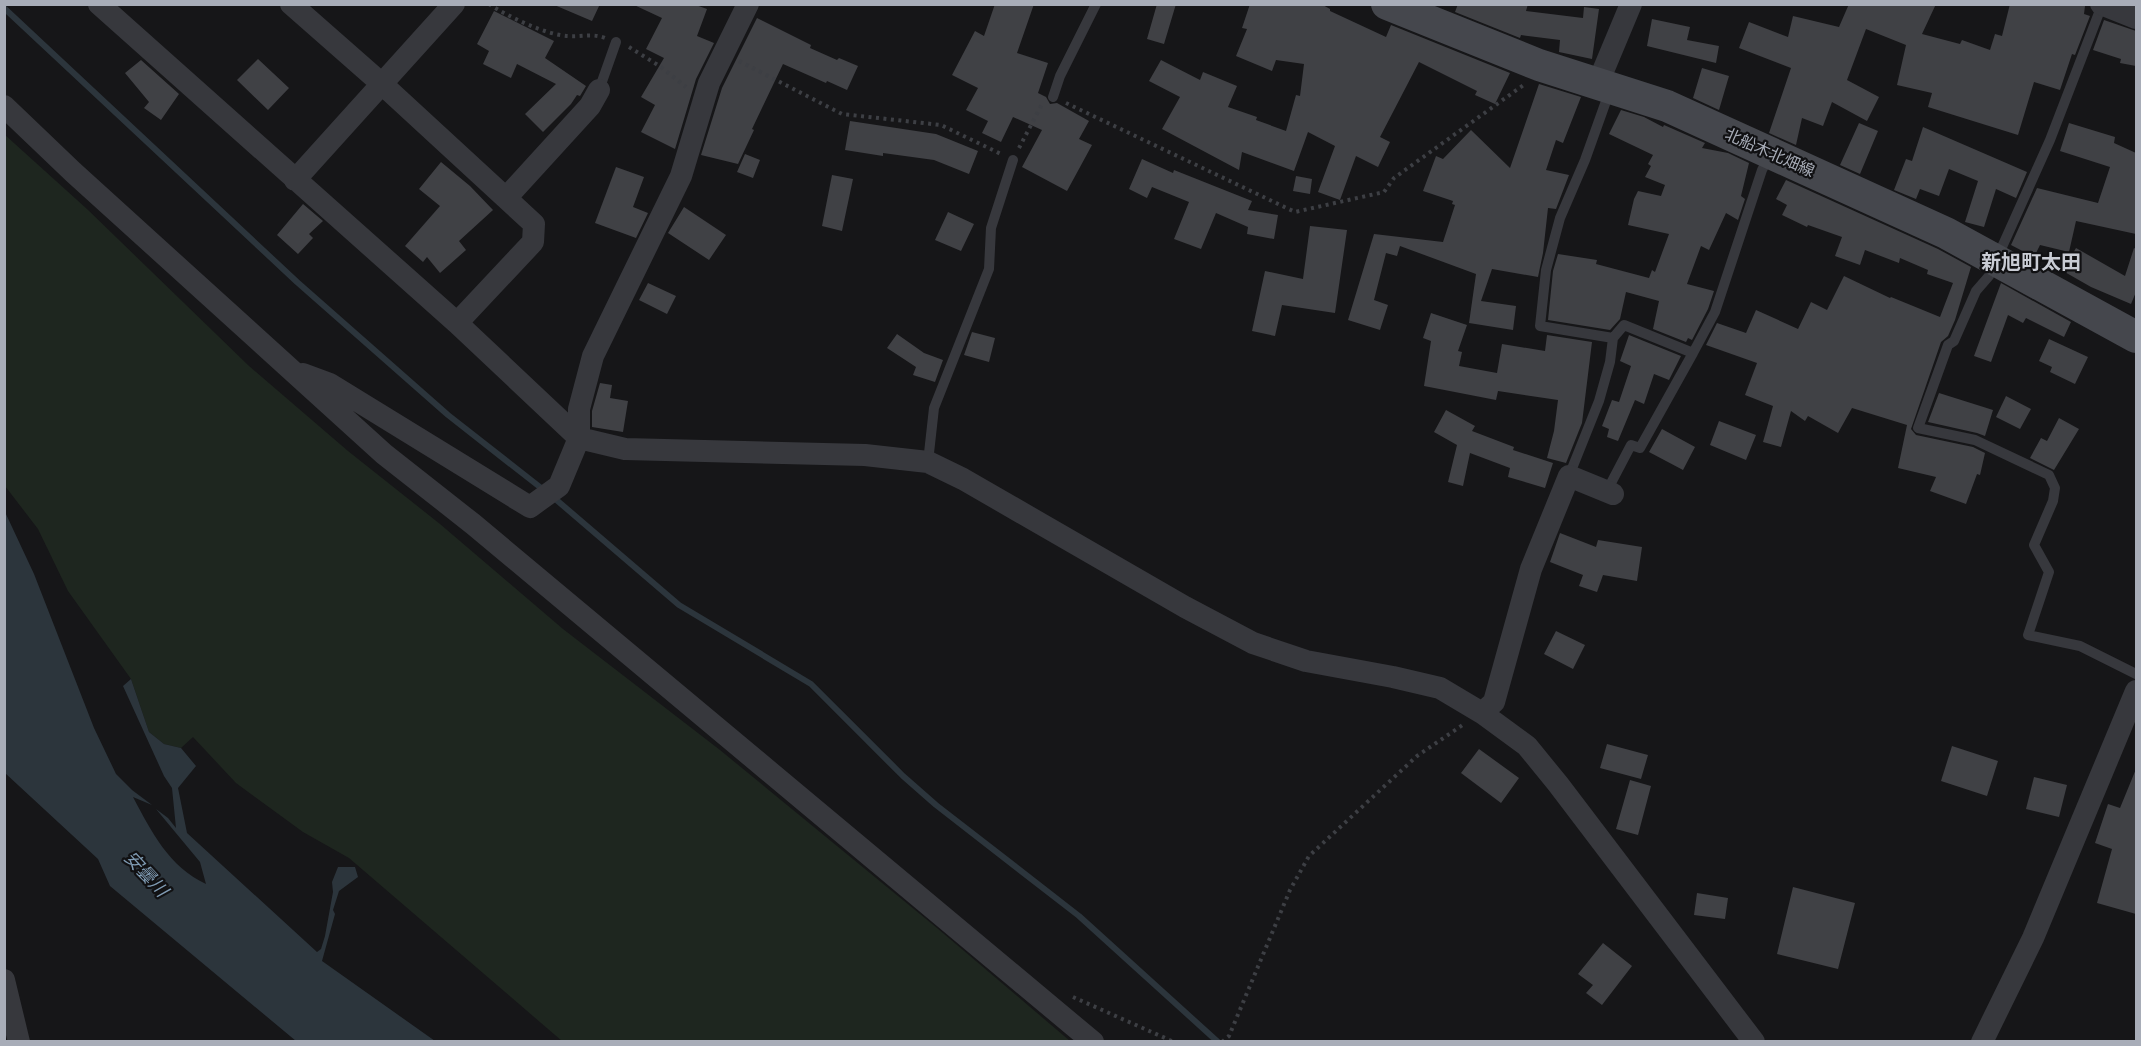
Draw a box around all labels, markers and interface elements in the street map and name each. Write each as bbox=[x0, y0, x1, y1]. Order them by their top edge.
street label: 北船木北畑線 bbox=[1722, 123, 1818, 180]
district label: 新旭町太田 bbox=[1981, 249, 2081, 273]
water label: 安曇川 bbox=[120, 846, 175, 902]

